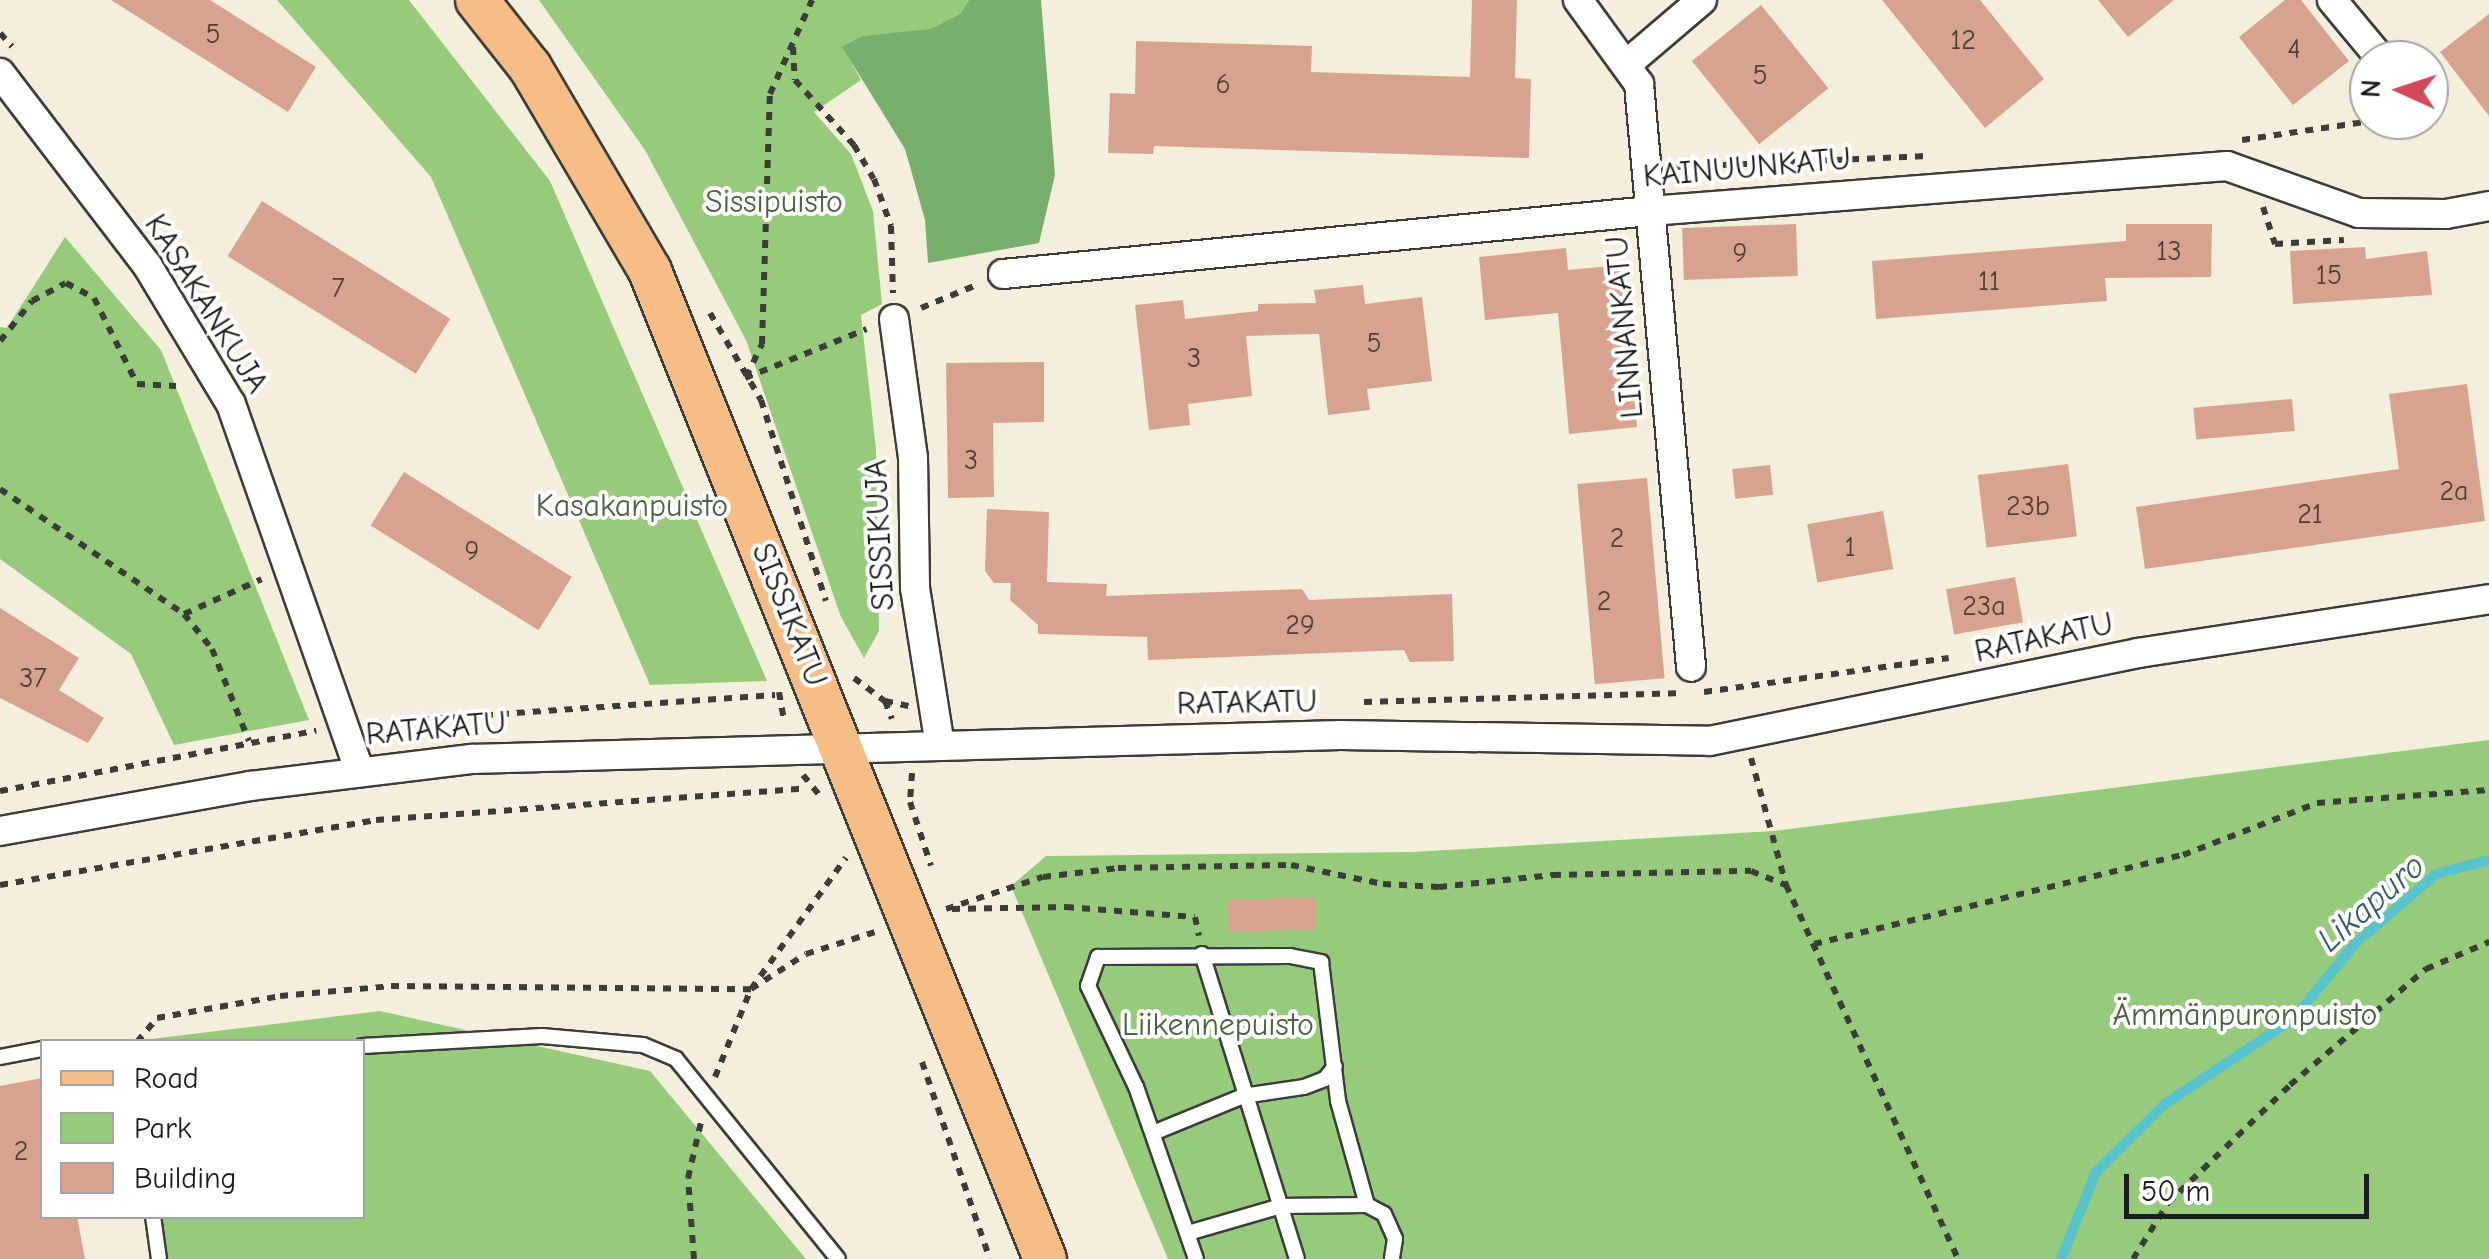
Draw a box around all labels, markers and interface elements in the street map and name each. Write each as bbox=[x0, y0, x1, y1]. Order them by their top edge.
house number: 5 bbox=[205, 17, 221, 51]
house number: 12 bbox=[1950, 23, 1976, 57]
house number: 4 bbox=[2287, 32, 2301, 66]
north arrow bbox=[2349, 40, 2449, 140]
house number: 5 bbox=[1752, 58, 1768, 92]
house number: 6 bbox=[1215, 67, 1231, 101]
text: N bbox=[2355, 79, 2387, 99]
street label: KAINUUNKATU bbox=[1642, 140, 1852, 196]
park label: Sissipuisto bbox=[705, 183, 843, 221]
street label: KASAKANKUJA bbox=[136, 208, 276, 400]
street label: LINNANKATU bbox=[1598, 234, 1652, 420]
house number: 13 bbox=[2156, 234, 2182, 268]
house number: 9 bbox=[1733, 236, 1747, 270]
house number: 15 bbox=[2316, 258, 2342, 292]
house number: 11 bbox=[1978, 264, 2000, 298]
house number: 7 bbox=[331, 271, 345, 305]
house number: 5 bbox=[1366, 326, 1382, 360]
house number: 3 bbox=[1187, 341, 1201, 375]
house number: 3 bbox=[964, 443, 978, 477]
street label: SISSIKUJA bbox=[857, 458, 903, 612]
house number: 2a bbox=[2439, 474, 2469, 508]
park label: Kasakanpuisto bbox=[536, 487, 728, 525]
house number: 23b bbox=[2006, 489, 2050, 523]
house number: 21 bbox=[2297, 497, 2323, 531]
house number: 2 bbox=[1610, 521, 1624, 555]
house number: 1 bbox=[1844, 530, 1856, 564]
house number: 9 bbox=[465, 534, 479, 568]
street label: SISSIKATU bbox=[743, 538, 835, 692]
house number: 2 bbox=[1597, 584, 1611, 618]
house number: 23a bbox=[1962, 589, 2006, 623]
street label: RATAKATU bbox=[1971, 605, 2117, 671]
house number: 29 bbox=[1285, 608, 1315, 642]
house number: 37 bbox=[19, 661, 47, 695]
street label: RATAKATU bbox=[1176, 683, 1318, 723]
street label: RATAKATU bbox=[364, 704, 508, 754]
water label: Likapuro bbox=[2309, 845, 2433, 961]
park label: Ämmänpuronpuisto bbox=[2113, 996, 2377, 1034]
park label: Liikennepuisto bbox=[1122, 1006, 1314, 1044]
legend bbox=[40, 1039, 365, 1219]
text: Road bbox=[134, 1061, 199, 1096]
text: Park bbox=[134, 1111, 191, 1146]
house number: 2 bbox=[14, 1134, 28, 1168]
scale bar bbox=[2129, 1154, 2374, 1216]
text: Building bbox=[134, 1161, 237, 1196]
text: 50 m bbox=[2141, 1174, 2210, 1209]

